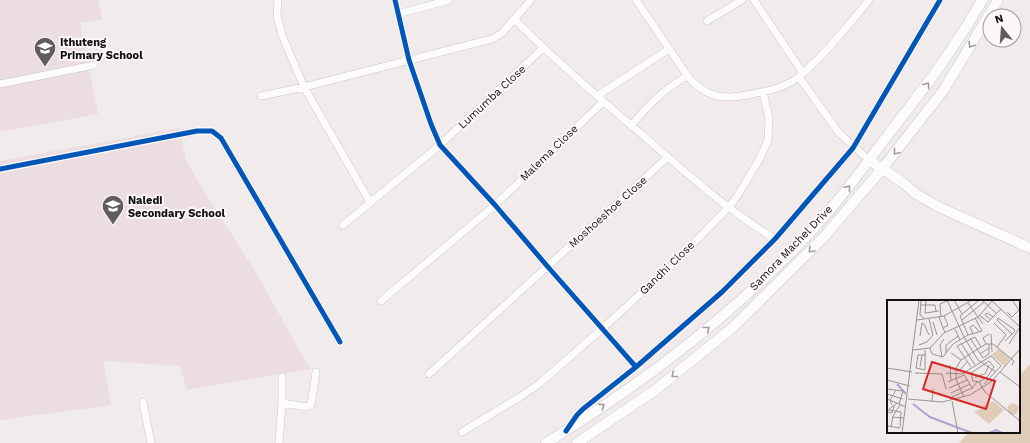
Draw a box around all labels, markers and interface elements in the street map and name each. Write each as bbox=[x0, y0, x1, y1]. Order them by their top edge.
north arrow bbox=[982, 8, 1022, 48]
text: N bbox=[993, 12, 1005, 26]
school or university icon: Ithuteng Primary School bbox=[32, 35, 58, 68]
place label: Ithuteng Primary School bbox=[60, 36, 143, 62]
one-way arrow bbox=[968, 41, 976, 48]
street label: Lumumba Close bbox=[456, 62, 528, 132]
one-way arrow bbox=[922, 82, 929, 89]
street label: Malema Close bbox=[517, 122, 581, 184]
one-way arrow bbox=[894, 147, 901, 154]
street label: Moshoeshoe Close bbox=[566, 174, 650, 250]
one-way arrow bbox=[843, 185, 850, 192]
school or university icon: Naledi Secondary School bbox=[100, 193, 126, 226]
place label: Naledi Secondary School bbox=[128, 194, 226, 220]
street label: Samora Machel Drive bbox=[747, 203, 835, 293]
street label: Gandhi Close bbox=[637, 239, 697, 297]
one-way arrow bbox=[808, 245, 816, 253]
inset map bbox=[887, 300, 1020, 433]
one-way arrow bbox=[702, 327, 709, 334]
one-way arrow bbox=[671, 370, 678, 377]
one-way arrow bbox=[598, 403, 605, 411]

